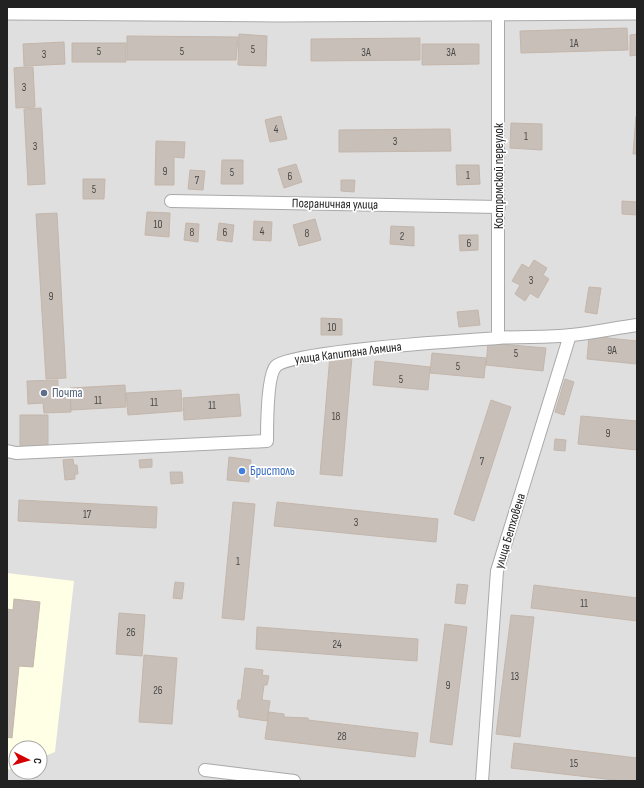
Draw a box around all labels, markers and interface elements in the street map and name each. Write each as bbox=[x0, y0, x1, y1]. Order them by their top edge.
house number: 1А bbox=[570, 37, 579, 50]
house number: 5 bbox=[251, 43, 255, 56]
house number: 5 bbox=[97, 45, 101, 58]
house number: 5 bbox=[180, 45, 184, 58]
house number: 3А bbox=[361, 46, 371, 59]
house number: 3А bbox=[446, 46, 456, 59]
house number: 3 bbox=[42, 48, 47, 61]
house number: 3 bbox=[22, 81, 27, 94]
house number: 4 bbox=[274, 123, 279, 136]
street label: Костромской переулок bbox=[491, 123, 507, 229]
house number: 1 bbox=[524, 130, 528, 143]
house number: 3 bbox=[393, 135, 398, 148]
house number: 3 bbox=[33, 140, 38, 153]
house number: 9 bbox=[163, 165, 168, 178]
house number: 5 bbox=[230, 166, 234, 179]
house number: 1 bbox=[466, 169, 470, 182]
house number: 6 bbox=[288, 170, 293, 183]
house number: 7 bbox=[195, 174, 200, 187]
house number: 5 bbox=[92, 183, 96, 196]
street label: Пограничная улица bbox=[292, 195, 378, 213]
house number: 10 bbox=[154, 218, 162, 231]
house number: 4 bbox=[260, 225, 265, 238]
house number: 8 bbox=[190, 226, 195, 239]
house number: 6 bbox=[223, 226, 228, 239]
house number: 8 bbox=[305, 227, 310, 240]
house number: 2 bbox=[400, 230, 405, 243]
house number: 6 bbox=[467, 237, 472, 250]
house number: 3 bbox=[529, 274, 534, 287]
house number: 9 bbox=[49, 290, 54, 303]
house number: 10 bbox=[328, 321, 336, 334]
street label: улица Капитана Лямина bbox=[294, 338, 402, 368]
house number: 9А bbox=[607, 344, 617, 357]
house number: 5 bbox=[514, 347, 518, 360]
house number: 5 bbox=[456, 360, 460, 373]
house number: 5 bbox=[399, 373, 403, 386]
place label: Почта bbox=[52, 385, 83, 401]
marker: Почта bbox=[39, 388, 49, 398]
house number: 11 bbox=[94, 394, 102, 407]
house number: 11 bbox=[150, 396, 158, 409]
house number: 11 bbox=[208, 399, 216, 412]
house number: 18 bbox=[332, 410, 341, 423]
house number: 9 bbox=[606, 427, 611, 440]
house number: 7 bbox=[480, 455, 485, 468]
place label: Бристоль bbox=[250, 463, 295, 479]
marker: Бристоль bbox=[237, 466, 247, 476]
street label: улица Бетховена bbox=[491, 491, 529, 571]
house number: 17 bbox=[83, 508, 92, 521]
house number: 3 bbox=[354, 516, 359, 529]
house number: 1 bbox=[236, 555, 240, 568]
house number: 11 bbox=[580, 597, 588, 610]
house number: 26 bbox=[126, 626, 136, 639]
house number: 24 bbox=[332, 638, 342, 651]
house number: 13 bbox=[511, 670, 520, 683]
house number: 9 bbox=[446, 679, 451, 692]
house number: 26 bbox=[153, 684, 163, 697]
house number: 28 bbox=[337, 730, 347, 743]
north arrow bbox=[8, 740, 48, 780]
house number: 15 bbox=[570, 757, 578, 770]
text: С bbox=[31, 758, 44, 765]

